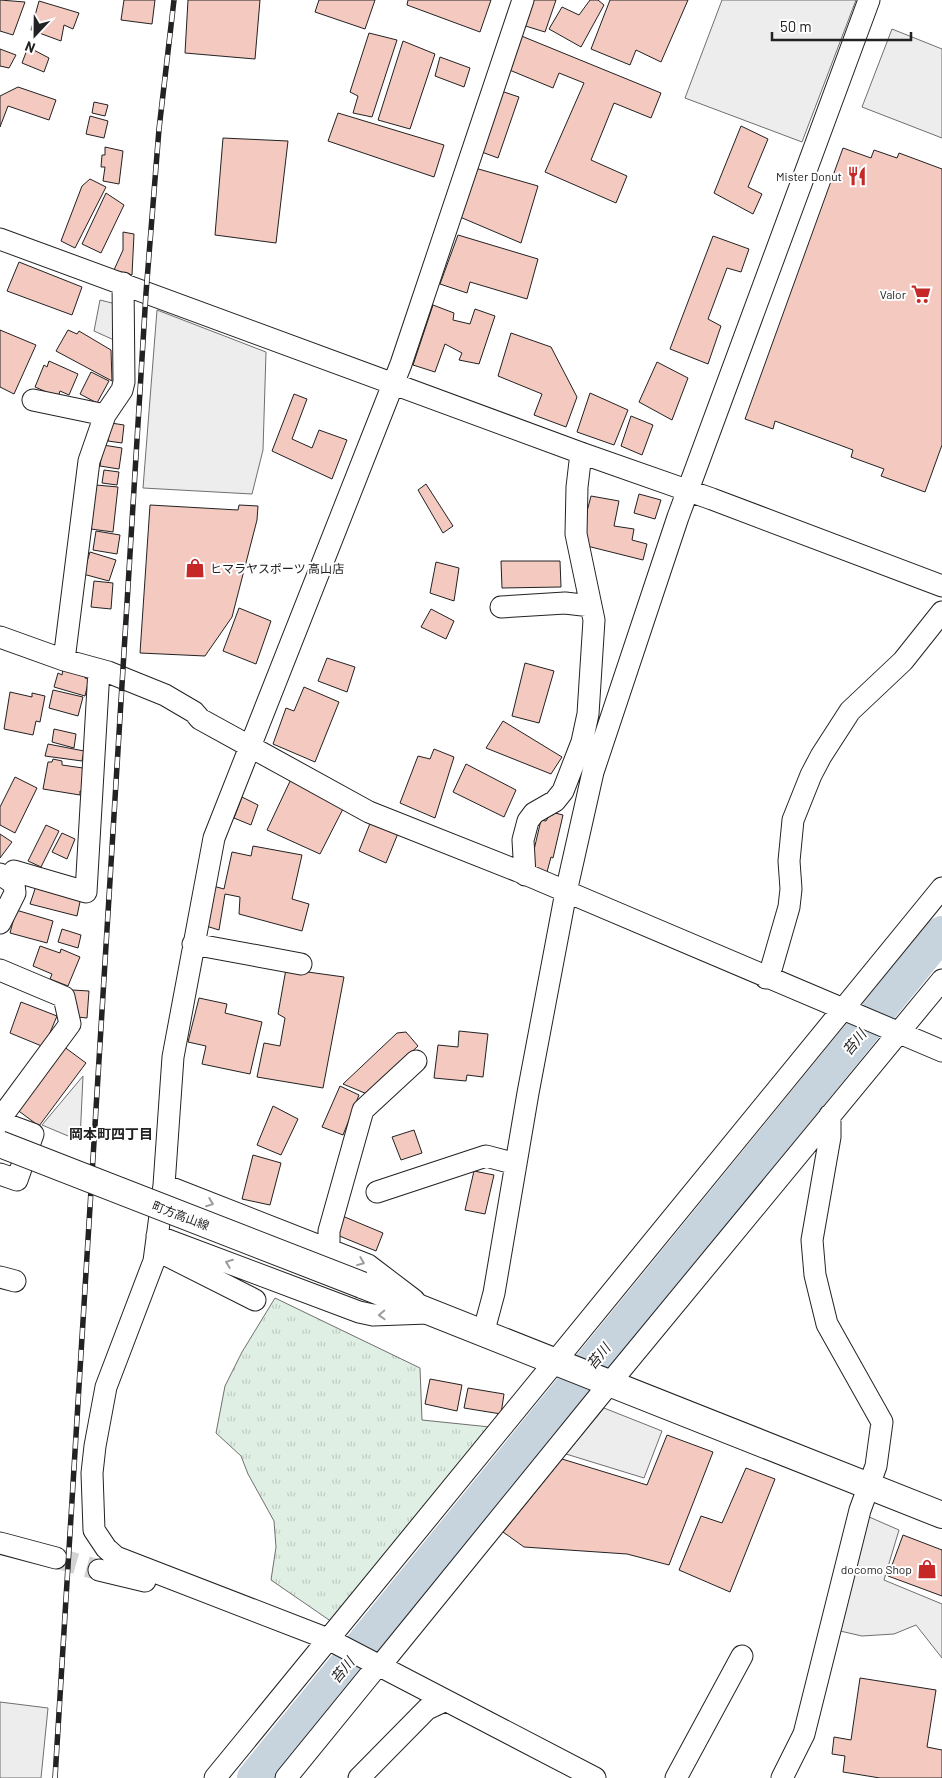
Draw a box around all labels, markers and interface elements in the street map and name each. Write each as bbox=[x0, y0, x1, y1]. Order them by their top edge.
north arrow bbox=[10, 10, 60, 60]
scale bar bbox=[772, 10, 911, 42]
text: 50 m bbox=[780, 17, 812, 35]
text: N bbox=[22, 38, 37, 57]
restaurant icon: Mister Donut bbox=[846, 165, 868, 187]
place label: Mister Donut bbox=[776, 169, 842, 183]
supermarket icon: Valor bbox=[910, 283, 932, 305]
place label: Valor bbox=[880, 287, 907, 301]
shop icon: ヒマラヤスポーツ 高山店 bbox=[184, 557, 206, 579]
place label: ヒマラヤスポーツ 高山店 bbox=[210, 561, 344, 575]
water label: 苔川 bbox=[839, 1024, 871, 1058]
district label: 岡本町四丁目 bbox=[69, 1125, 153, 1142]
one-way arrow bbox=[205, 1197, 213, 1207]
street label: 町方高山線 bbox=[150, 1198, 212, 1232]
one-way arrow bbox=[356, 1256, 365, 1266]
one-way arrow bbox=[225, 1259, 234, 1269]
one-way arrow bbox=[378, 1310, 386, 1320]
water label: 苔川 bbox=[583, 1338, 615, 1372]
shop icon: docomo Shop bbox=[916, 1558, 938, 1580]
place label: docomo Shop bbox=[841, 1562, 912, 1576]
water label: 苔川 bbox=[327, 1652, 359, 1686]

